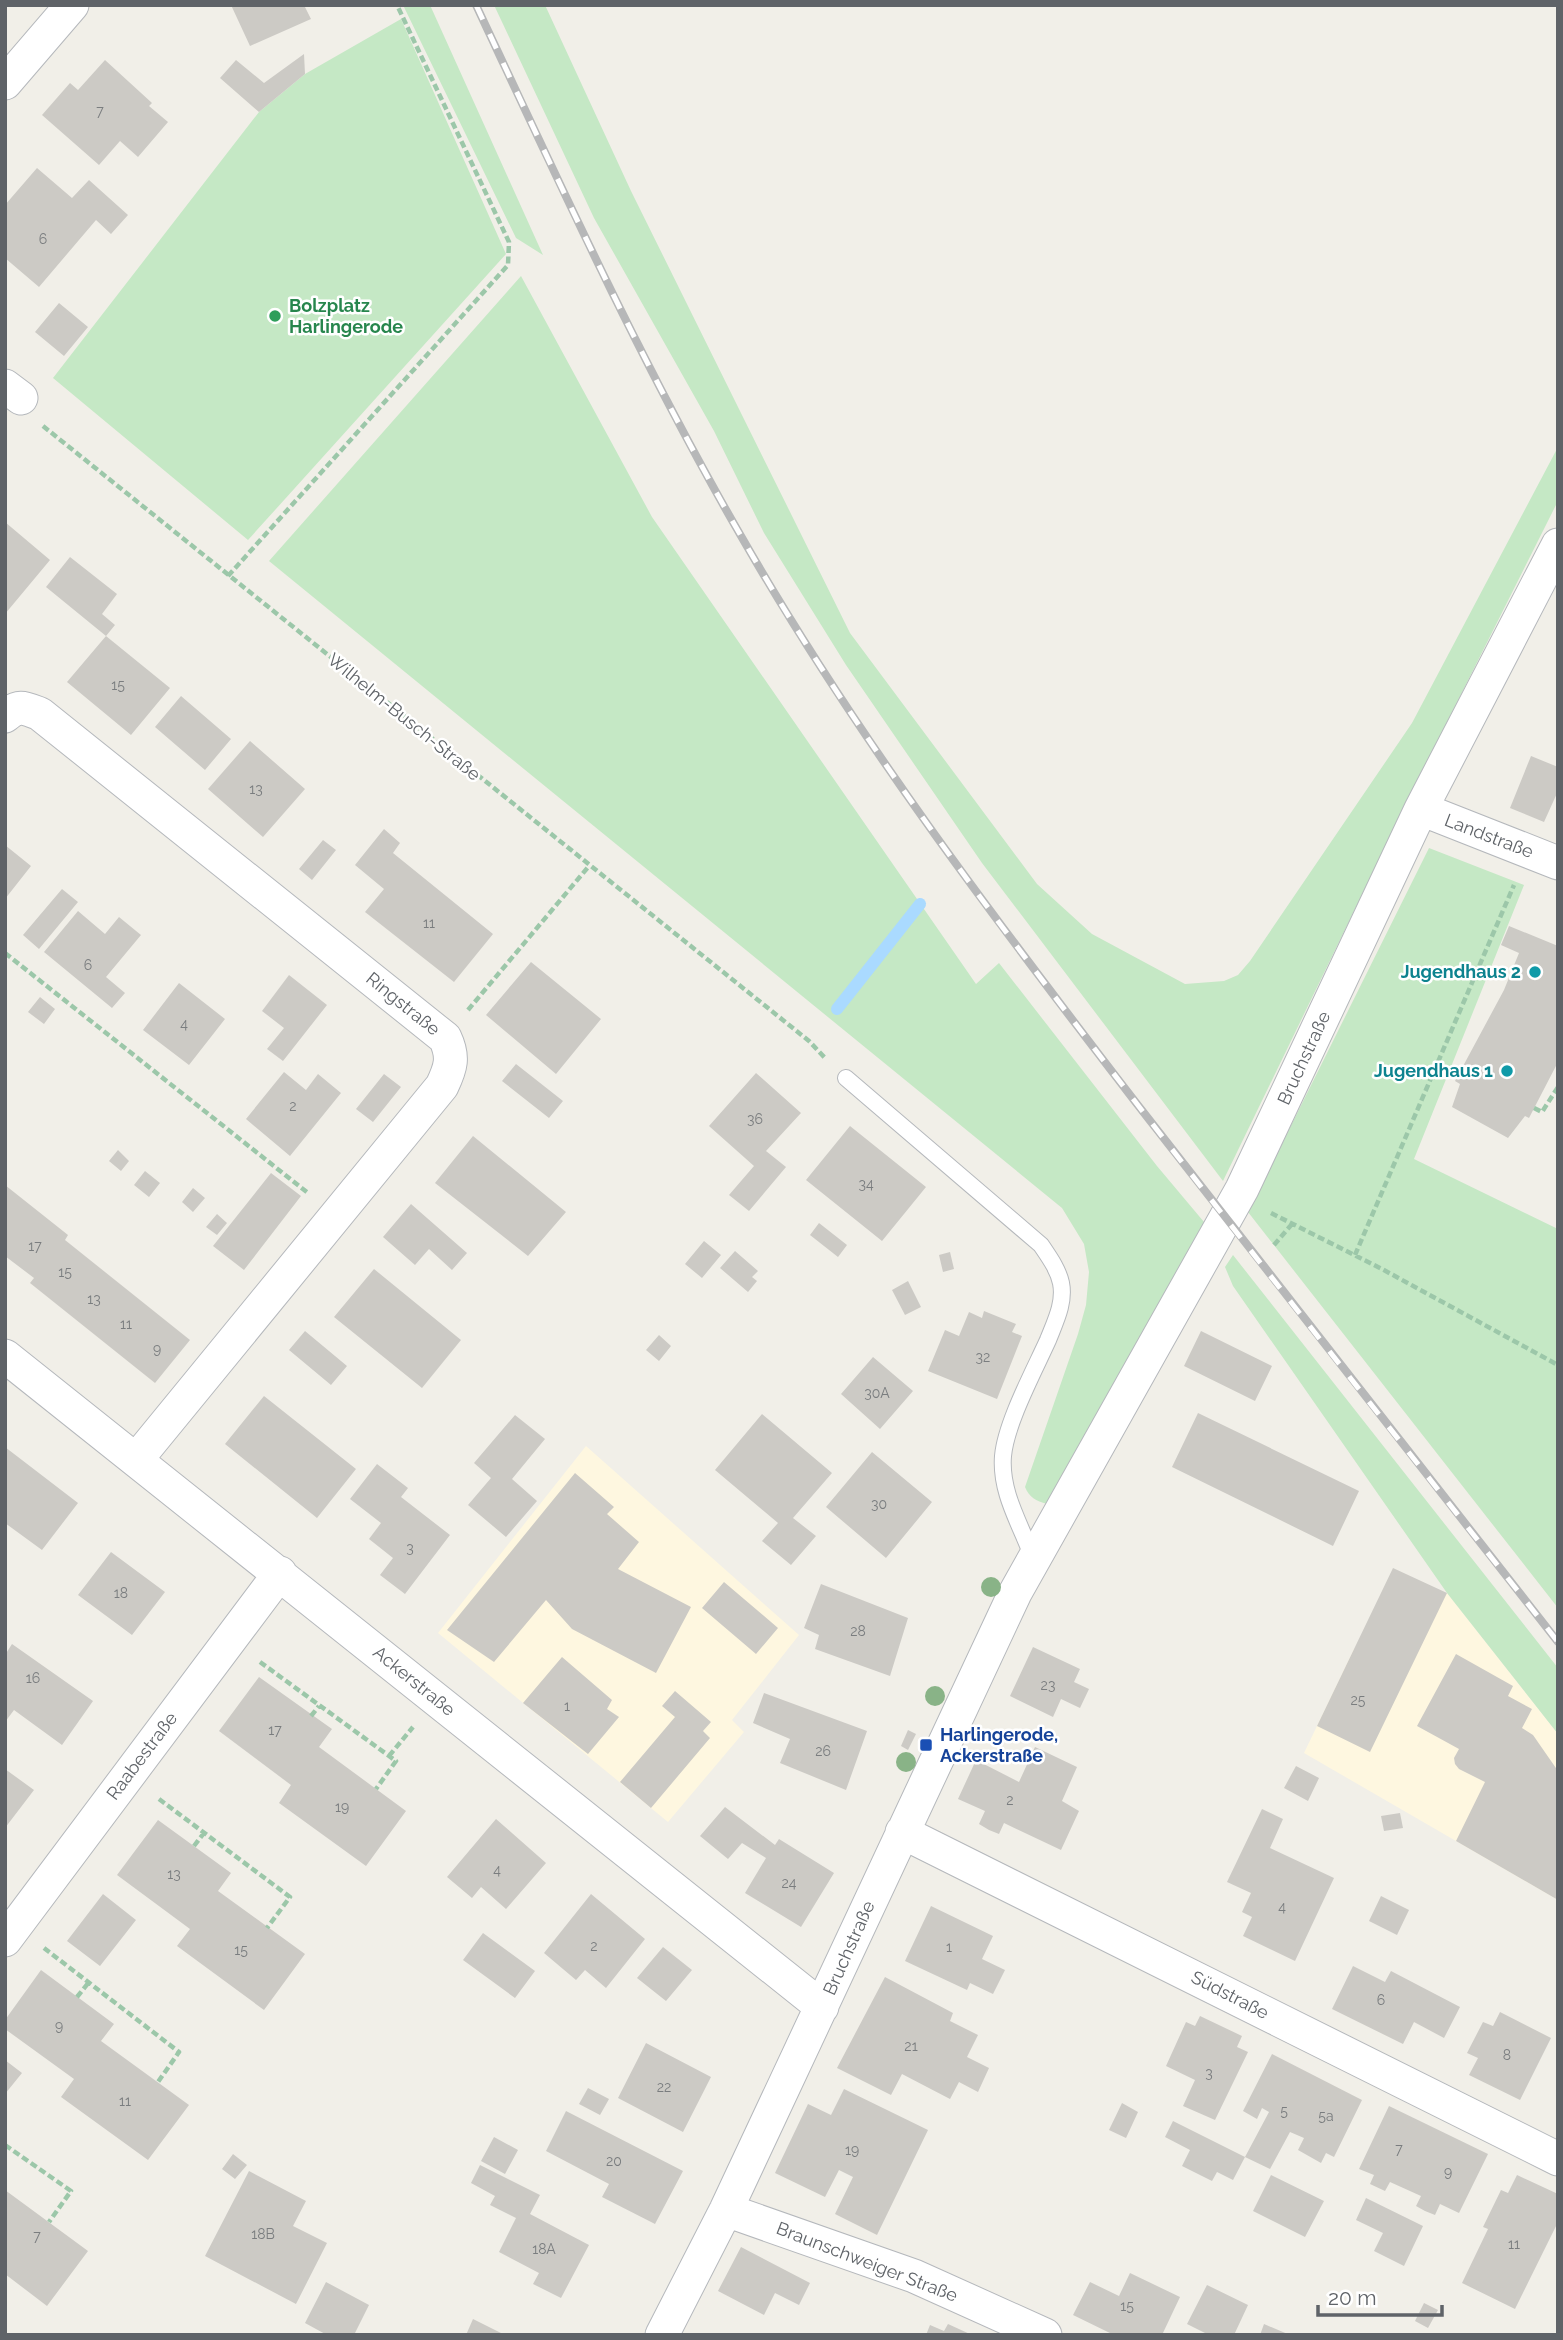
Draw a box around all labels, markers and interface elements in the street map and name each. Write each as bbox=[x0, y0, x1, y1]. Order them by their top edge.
house number: 7 bbox=[96, 103, 104, 119]
house number: 6 bbox=[39, 231, 47, 247]
place label: Bolzplatz Harlingerode bbox=[289, 295, 403, 337]
marker: Bolzplatz Harlingerode bbox=[267, 308, 283, 324]
street label: Wilhelm-Busch-Straße bbox=[324, 649, 485, 785]
house number: 15 bbox=[111, 677, 125, 693]
house number: 13 bbox=[249, 781, 263, 797]
street label: Landstraße bbox=[1442, 809, 1537, 862]
house number: 11 bbox=[423, 915, 435, 931]
house number: 6 bbox=[84, 957, 92, 973]
place label: Jugendhaus 2 bbox=[1401, 961, 1521, 982]
marker: Jugendhaus 2 bbox=[1527, 964, 1543, 980]
street label: Ringstraße bbox=[362, 968, 445, 1040]
street label: Bruchstraße bbox=[1273, 1007, 1335, 1108]
house number: 4 bbox=[180, 1016, 188, 1032]
place label: Jugendhaus 1 bbox=[1374, 1060, 1493, 1081]
marker: Jugendhaus 1 bbox=[1499, 1063, 1515, 1079]
house number: 2 bbox=[289, 1098, 297, 1114]
house number: 36 bbox=[747, 1111, 763, 1127]
house number: 34 bbox=[858, 1176, 874, 1192]
house number: 17 bbox=[28, 1238, 42, 1254]
house number: 15 bbox=[58, 1264, 72, 1280]
house number: 13 bbox=[87, 1291, 101, 1307]
house number: 11 bbox=[120, 1316, 132, 1332]
house number: 9 bbox=[153, 1341, 161, 1357]
house number: 32 bbox=[976, 1349, 990, 1365]
house number: 30A bbox=[864, 1385, 890, 1401]
house number: 30 bbox=[871, 1496, 887, 1512]
house number: 3 bbox=[406, 1540, 414, 1556]
house number: 18 bbox=[114, 1585, 128, 1601]
house number: 28 bbox=[850, 1623, 866, 1639]
street label: Ackerstraße bbox=[369, 1641, 460, 1720]
house number: 16 bbox=[26, 1670, 40, 1686]
house number: 23 bbox=[1041, 1677, 1055, 1693]
house number: 25 bbox=[1351, 1692, 1366, 1708]
house number: 1 bbox=[564, 1698, 570, 1714]
street label: Raabestraße bbox=[102, 1707, 182, 1804]
house number: 17 bbox=[268, 1722, 282, 1738]
place label: Harlingerode, Ackerstraße bbox=[940, 1724, 1058, 1766]
marker: Harlingerode, Ackerstraße bbox=[918, 1737, 934, 1753]
house number: 26 bbox=[815, 1743, 831, 1759]
house number: 2 bbox=[1006, 1792, 1014, 1808]
house number: 19 bbox=[335, 1799, 349, 1815]
house number: 4 bbox=[493, 1862, 501, 1878]
house number: 13 bbox=[167, 1866, 181, 1882]
house number: 24 bbox=[782, 1875, 797, 1891]
street label: Bruchstraße bbox=[818, 1897, 879, 1998]
house number: 4 bbox=[1278, 1899, 1286, 1915]
house number: 2 bbox=[590, 1938, 598, 1954]
house number: 1 bbox=[946, 1939, 952, 1955]
house number: 15 bbox=[234, 1942, 248, 1958]
street label: Südstraße bbox=[1188, 1966, 1273, 2023]
house number: 6 bbox=[1377, 1992, 1385, 2008]
house number: 9 bbox=[55, 2018, 63, 2034]
house number: 21 bbox=[904, 2038, 918, 2054]
house number: 8 bbox=[1503, 2047, 1511, 2063]
house number: 3 bbox=[1205, 2065, 1213, 2081]
house number: 22 bbox=[657, 2079, 671, 2095]
house number: 11 bbox=[119, 2093, 131, 2109]
house number: 5 bbox=[1280, 2103, 1288, 2119]
house number: 5a bbox=[1318, 2108, 1334, 2124]
house number: 7 bbox=[1395, 2141, 1403, 2157]
house number: 19 bbox=[845, 2142, 859, 2158]
house number: 20 bbox=[606, 2153, 622, 2169]
house number: 9 bbox=[1444, 2164, 1452, 2180]
street label: Braunschweiger Straße bbox=[774, 2217, 961, 2306]
house number: 18B bbox=[251, 2226, 275, 2242]
house number: 7 bbox=[33, 2228, 41, 2244]
house number: 11 bbox=[1508, 2236, 1520, 2252]
house number: 18A bbox=[532, 2241, 556, 2257]
scale bar bbox=[1318, 2274, 1442, 2318]
text: 20 m bbox=[1328, 2285, 1376, 2310]
house number: 15 bbox=[1120, 2298, 1134, 2314]

